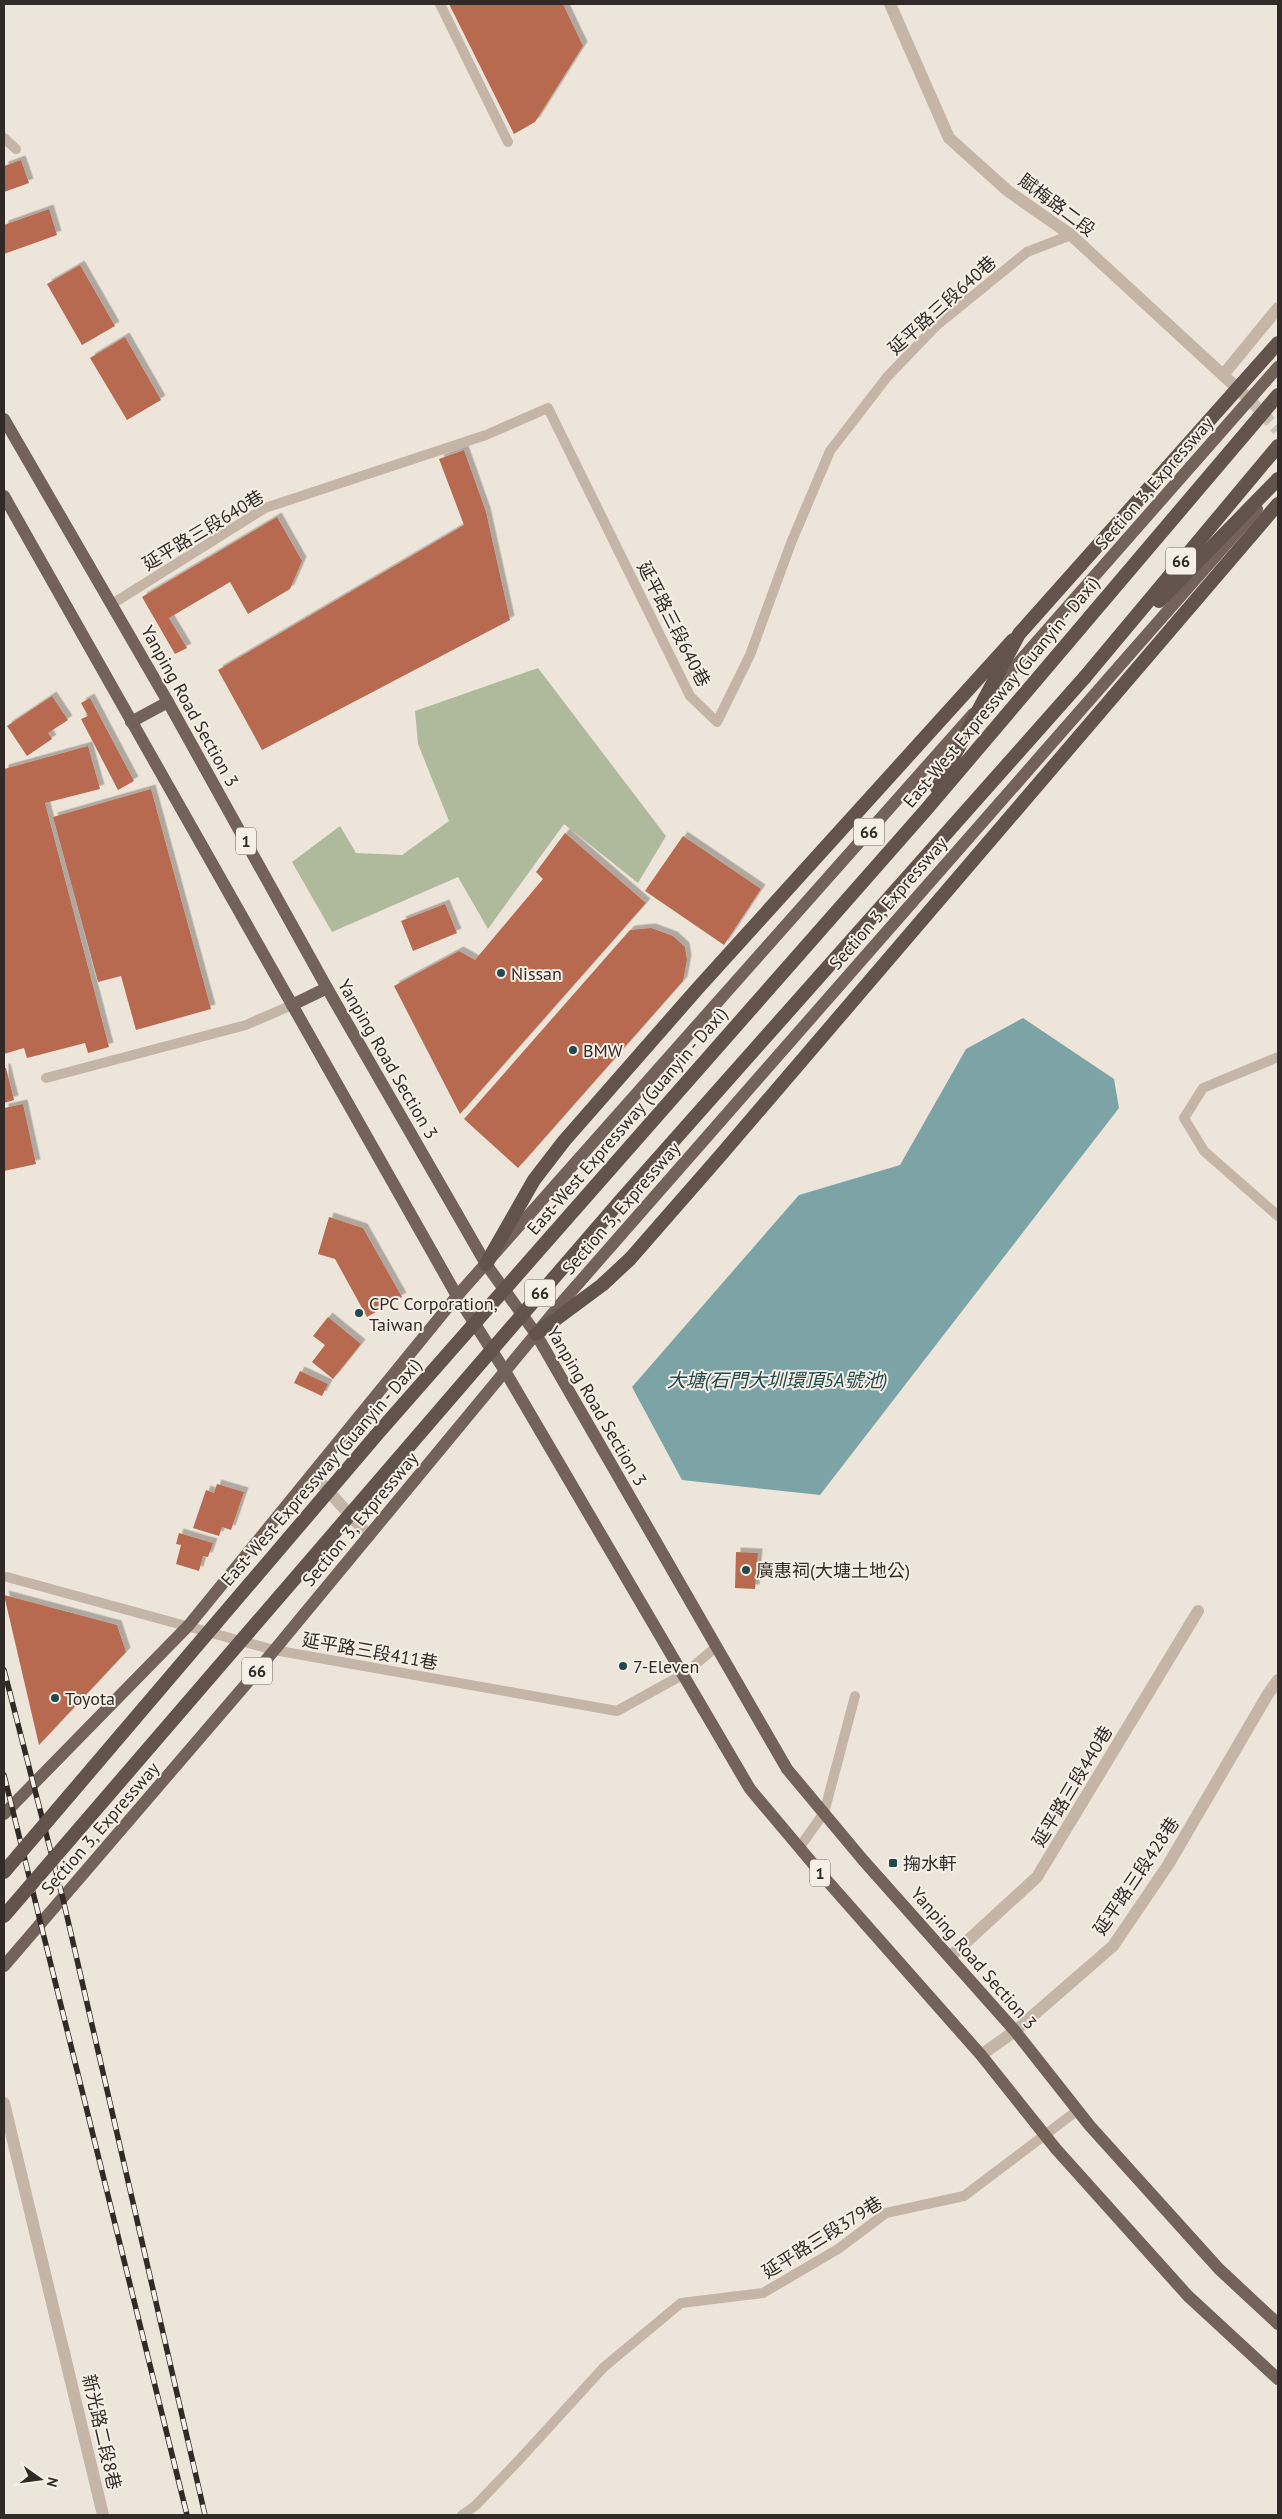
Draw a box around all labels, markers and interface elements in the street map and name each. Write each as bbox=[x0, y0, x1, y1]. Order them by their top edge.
street label: 賦梅路二段 bbox=[1014, 169, 1100, 241]
street label: 延平路三段640巷 bbox=[883, 250, 1001, 360]
street label: Section 3, Expressway bbox=[1090, 411, 1218, 554]
street label: 延平路三段640巷 bbox=[138, 485, 268, 575]
road number: 66 bbox=[1166, 548, 1196, 574]
street label: 延平路三段640巷 bbox=[633, 558, 715, 690]
street label: East-West Expressway (Guanyin - Daxi) bbox=[898, 572, 1104, 812]
street label: Yanping Road Section 3 bbox=[136, 621, 244, 791]
road number: 66 bbox=[854, 819, 884, 846]
road number: 1 bbox=[236, 828, 256, 854]
street label: Section 3, Expressway bbox=[824, 831, 952, 974]
place label: Nissan bbox=[511, 962, 562, 985]
marker: Nissan bbox=[495, 967, 507, 979]
street label: Yanping Road Section 3 bbox=[333, 975, 443, 1143]
street label: East-West Expressway (Guanyin - Daxi) bbox=[522, 1002, 732, 1240]
place label: BMW bbox=[583, 1039, 623, 1062]
marker: BMW bbox=[567, 1044, 579, 1056]
street label: Section 3, Expressway bbox=[557, 1136, 685, 1279]
road number: 66 bbox=[525, 1280, 555, 1306]
place label: CPC Corporation, Taiwan bbox=[369, 1292, 498, 1336]
marker: CPC Corporation, Taiwan bbox=[353, 1307, 365, 1319]
street label: Yanping Road Section 3 bbox=[542, 1322, 652, 1490]
street label: East-West Expressway (Guanyin - Daxi) bbox=[216, 1353, 426, 1591]
water label: 大塘(石門大圳環頂5A號池) bbox=[667, 1368, 887, 1392]
street label: Section 3, Expressway bbox=[297, 1447, 423, 1591]
place label: 廣惠祠(大塘土地公) bbox=[756, 1559, 910, 1582]
marker: 廣惠祠(大塘土地公) bbox=[740, 1564, 752, 1576]
street label: 延平路三段411巷 bbox=[300, 1628, 440, 1674]
place label: 7-Eleven bbox=[633, 1655, 699, 1678]
road number: 66 bbox=[242, 1658, 272, 1684]
marker: 7-Eleven bbox=[617, 1660, 629, 1672]
place label: Toyota bbox=[65, 1687, 115, 1710]
marker: Toyota bbox=[49, 1692, 61, 1704]
street label: 延平路三段440巷 bbox=[1027, 1721, 1117, 1851]
street label: Section 3, Expressway bbox=[36, 1756, 164, 1899]
street label: 延平路三段428巷 bbox=[1088, 1813, 1184, 1939]
place label: 掬水軒 bbox=[903, 1852, 957, 1875]
marker: 掬水軒 bbox=[887, 1857, 899, 1869]
road number: 1 bbox=[810, 1860, 830, 1886]
street label: Yanping Road Section 3 bbox=[906, 1882, 1042, 2034]
street label: 延平路三段379巷 bbox=[758, 2191, 886, 2283]
street label: 新光路二段8巷 bbox=[78, 2372, 126, 2492]
north arrow bbox=[15, 2454, 65, 2504]
text: N bbox=[43, 2476, 62, 2489]

